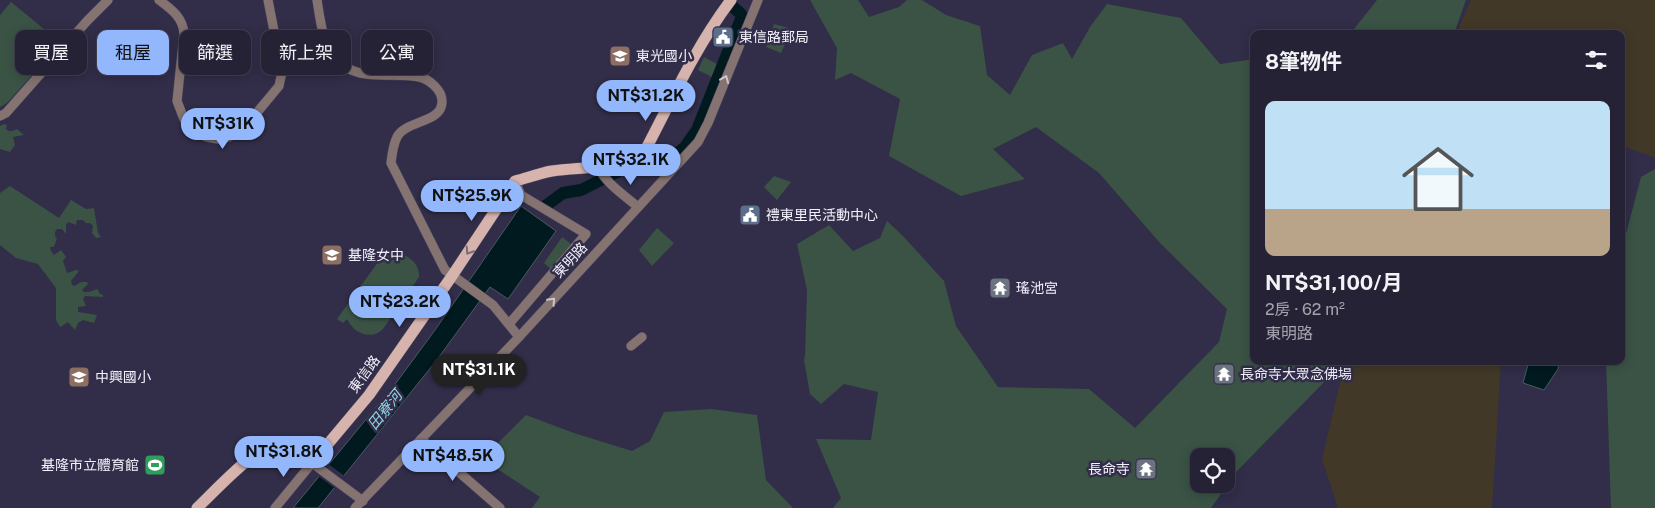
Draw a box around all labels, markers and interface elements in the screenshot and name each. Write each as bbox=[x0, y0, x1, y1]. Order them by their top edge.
public building icon: 東信路郵局 bbox=[711, 25, 735, 49]
place label: 東信路郵局 bbox=[739, 29, 809, 45]
chip: 買屋 bbox=[15, 30, 87, 75]
chip: 租屋 bbox=[97, 30, 169, 75]
chip: 篩選 bbox=[179, 30, 251, 75]
chip: 新上架 bbox=[261, 30, 351, 75]
chip: 公寓 bbox=[361, 30, 433, 75]
school or university icon: 東光國小 bbox=[608, 44, 632, 68]
icon: filters bbox=[1582, 46, 1610, 74]
place label: 東光國小 bbox=[636, 48, 692, 64]
text: 8筆物件 bbox=[1265, 49, 1342, 74]
one-way arrow bbox=[720, 75, 730, 83]
pin: NT$31.2K bbox=[594, 80, 698, 122]
text: NT$31.2K bbox=[607, 86, 685, 105]
pin: NT$31K bbox=[182, 108, 264, 150]
text: NT$31K bbox=[192, 114, 254, 133]
icon: home bbox=[1393, 134, 1483, 224]
pin: NT$32.1K bbox=[579, 144, 683, 186]
text: NT$32.1K bbox=[593, 150, 669, 169]
pin: NT$25.9K bbox=[420, 180, 524, 222]
text: NT$25.9K bbox=[432, 186, 512, 205]
public building icon: 禮東里民活動中心 bbox=[738, 203, 762, 227]
place label: 禮東里民活動中心 bbox=[766, 207, 878, 223]
street label: 東明路 bbox=[550, 239, 590, 281]
school or university icon: 基隆女中 bbox=[320, 243, 344, 267]
one-way arrow bbox=[466, 245, 475, 254]
place label: 基隆女中 bbox=[348, 247, 404, 263]
text: NT$31,100/月 bbox=[1265, 270, 1402, 295]
temple icon: 瑤池宮 bbox=[988, 276, 1012, 300]
place label: 瑤池宮 bbox=[1016, 280, 1058, 296]
pin: NT$23.2K bbox=[348, 286, 452, 328]
text: NT$23.2K bbox=[360, 292, 440, 311]
one-way arrow bbox=[546, 297, 555, 306]
text: 2房 · 62 m² bbox=[1265, 300, 1345, 319]
text: 東明路 bbox=[1265, 324, 1313, 343]
street label: 東信路 bbox=[345, 352, 383, 396]
pin: NT$31.1K bbox=[427, 354, 531, 396]
text: NT$31.1K bbox=[442, 360, 516, 379]
temple icon: 長命寺大眾念佛場 bbox=[1212, 362, 1236, 386]
school or university icon: 中興國小 bbox=[67, 365, 91, 389]
place label: 長命寺大眾念佛場 bbox=[1240, 366, 1352, 382]
place label: 中興國小 bbox=[95, 369, 151, 385]
water label: 田寮河 bbox=[364, 385, 407, 433]
pin: NT$31.8K bbox=[232, 436, 336, 478]
pin: NT$48.5K bbox=[401, 440, 505, 482]
text: NT$31.8K bbox=[245, 442, 323, 461]
text: NT$48.5K bbox=[412, 446, 494, 465]
map controls bbox=[1190, 448, 1235, 493]
button: locate bbox=[1190, 448, 1235, 493]
sports icon: 基隆市立體育館 bbox=[143, 453, 167, 477]
place label: 基隆市立體育館 bbox=[41, 457, 139, 473]
temple icon: 長命寺 bbox=[1134, 457, 1158, 481]
place label: 長命寺 bbox=[1088, 461, 1130, 477]

